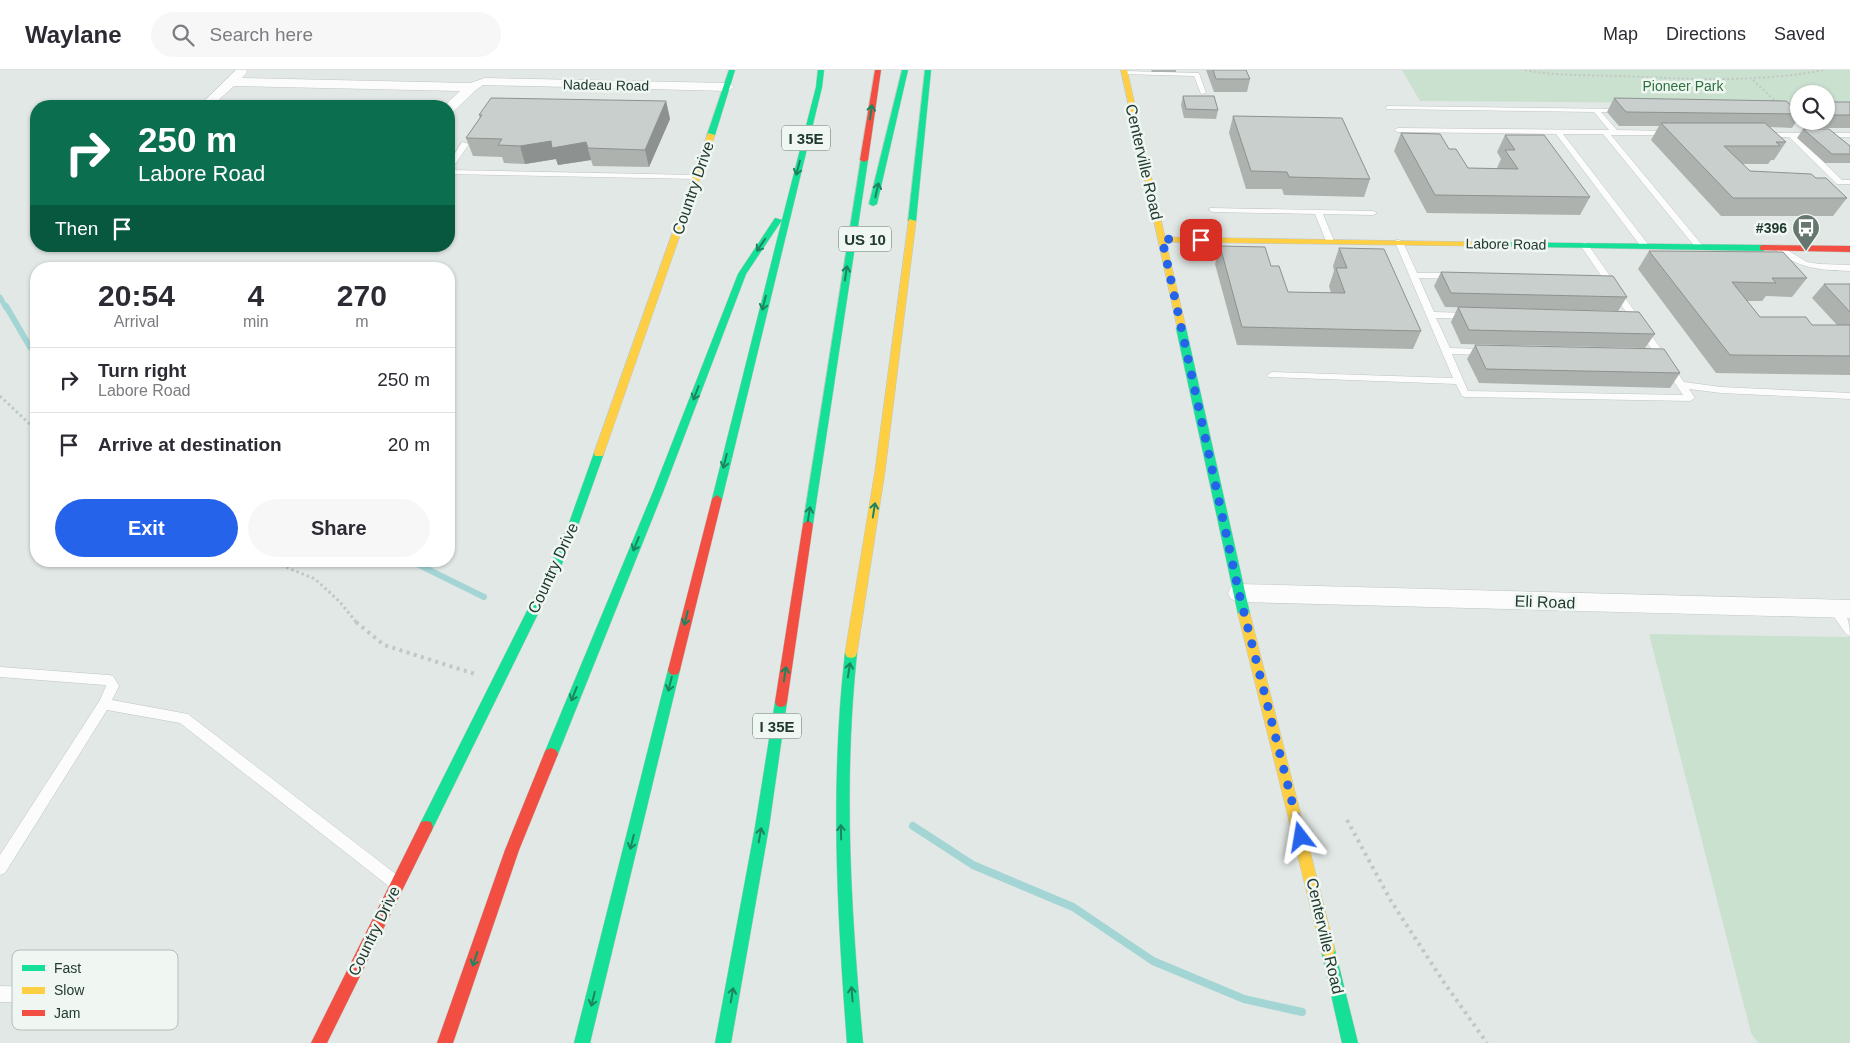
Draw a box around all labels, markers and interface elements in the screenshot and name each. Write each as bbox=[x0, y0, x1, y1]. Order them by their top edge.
search box bbox=[151, 12, 501, 57]
text: Waylane bbox=[25, 21, 121, 48]
icon: search bbox=[169, 21, 197, 49]
text: Search here bbox=[209, 24, 313, 45]
text: Map bbox=[1603, 24, 1638, 44]
text: Directions bbox=[1666, 24, 1746, 44]
text: Saved bbox=[1774, 24, 1825, 44]
street label: Nadeau Road bbox=[563, 76, 649, 94]
park label: Pioneer Park bbox=[1643, 78, 1724, 94]
map controls bbox=[1790, 85, 1835, 130]
button: search bbox=[1790, 85, 1835, 130]
street label: Centerville Road bbox=[1122, 102, 1166, 222]
one-way arrow bbox=[867, 105, 877, 121]
icon: right bbox=[55, 120, 120, 185]
text: 250 m bbox=[138, 120, 237, 159]
road number: I 35E bbox=[782, 126, 830, 150]
street label: Country Drive bbox=[669, 139, 717, 237]
one-way arrow bbox=[793, 160, 802, 176]
text: Labore Road bbox=[138, 161, 265, 186]
one-way arrow bbox=[873, 182, 882, 198]
bus stop icon: #396 bbox=[1791, 213, 1821, 252]
icon: arrive bbox=[108, 215, 136, 243]
text: Then bbox=[55, 218, 98, 239]
pin bbox=[1180, 219, 1222, 261]
place label: #396 bbox=[1756, 220, 1787, 236]
road number: US 10 bbox=[839, 226, 891, 252]
icon: arrive bbox=[1187, 226, 1215, 254]
street label: Labore Road bbox=[1465, 235, 1547, 253]
one-way arrow bbox=[756, 238, 767, 252]
one-way arrow bbox=[842, 265, 852, 281]
text: 20:54 bbox=[98, 279, 175, 312]
text: 4 bbox=[247, 279, 264, 312]
text: 270 bbox=[337, 279, 387, 312]
one-way arrow bbox=[759, 295, 768, 311]
text: Arrival bbox=[114, 313, 159, 330]
text: min bbox=[243, 313, 269, 330]
text: m bbox=[355, 313, 368, 330]
text: Turn right bbox=[98, 360, 186, 381]
icon: right bbox=[55, 366, 83, 394]
text: 250 m bbox=[377, 369, 430, 390]
text: Labore Road bbox=[98, 382, 191, 399]
one-way arrow bbox=[690, 385, 700, 400]
icon: arrive bbox=[55, 431, 83, 459]
text: Arrive at destination bbox=[98, 434, 282, 455]
text: 20 m bbox=[388, 434, 430, 455]
one-way arrow bbox=[720, 452, 729, 468]
button: Exit bbox=[55, 499, 238, 557]
button: Share bbox=[248, 499, 430, 557]
one-way arrow bbox=[870, 502, 880, 518]
one-way arrow bbox=[804, 506, 814, 522]
street label: Country Drive bbox=[525, 520, 581, 616]
one-way arrow bbox=[631, 536, 640, 551]
street label: Eli Road bbox=[1514, 592, 1576, 612]
one-way arrow bbox=[681, 610, 690, 626]
one-way arrow bbox=[844, 663, 854, 679]
one-way arrow bbox=[780, 667, 790, 683]
one-way arrow bbox=[665, 675, 674, 691]
one-way arrow bbox=[569, 687, 578, 702]
road number: I 35E bbox=[753, 714, 801, 738]
position arrow bbox=[1274, 810, 1326, 862]
one-way arrow bbox=[837, 825, 846, 841]
one-way arrow bbox=[756, 827, 766, 843]
one-way arrow bbox=[626, 833, 636, 849]
street label: Centerville Road bbox=[1303, 876, 1347, 996]
street label: Country Drive bbox=[345, 883, 403, 979]
legend bbox=[12, 950, 178, 1030]
one-way arrow bbox=[469, 951, 479, 967]
text: Fast bbox=[54, 960, 81, 976]
text: Slow bbox=[54, 982, 85, 998]
one-way arrow bbox=[727, 987, 737, 1003]
one-way arrow bbox=[847, 987, 856, 1003]
one-way arrow bbox=[588, 991, 597, 1007]
text: Jam bbox=[54, 1005, 80, 1021]

